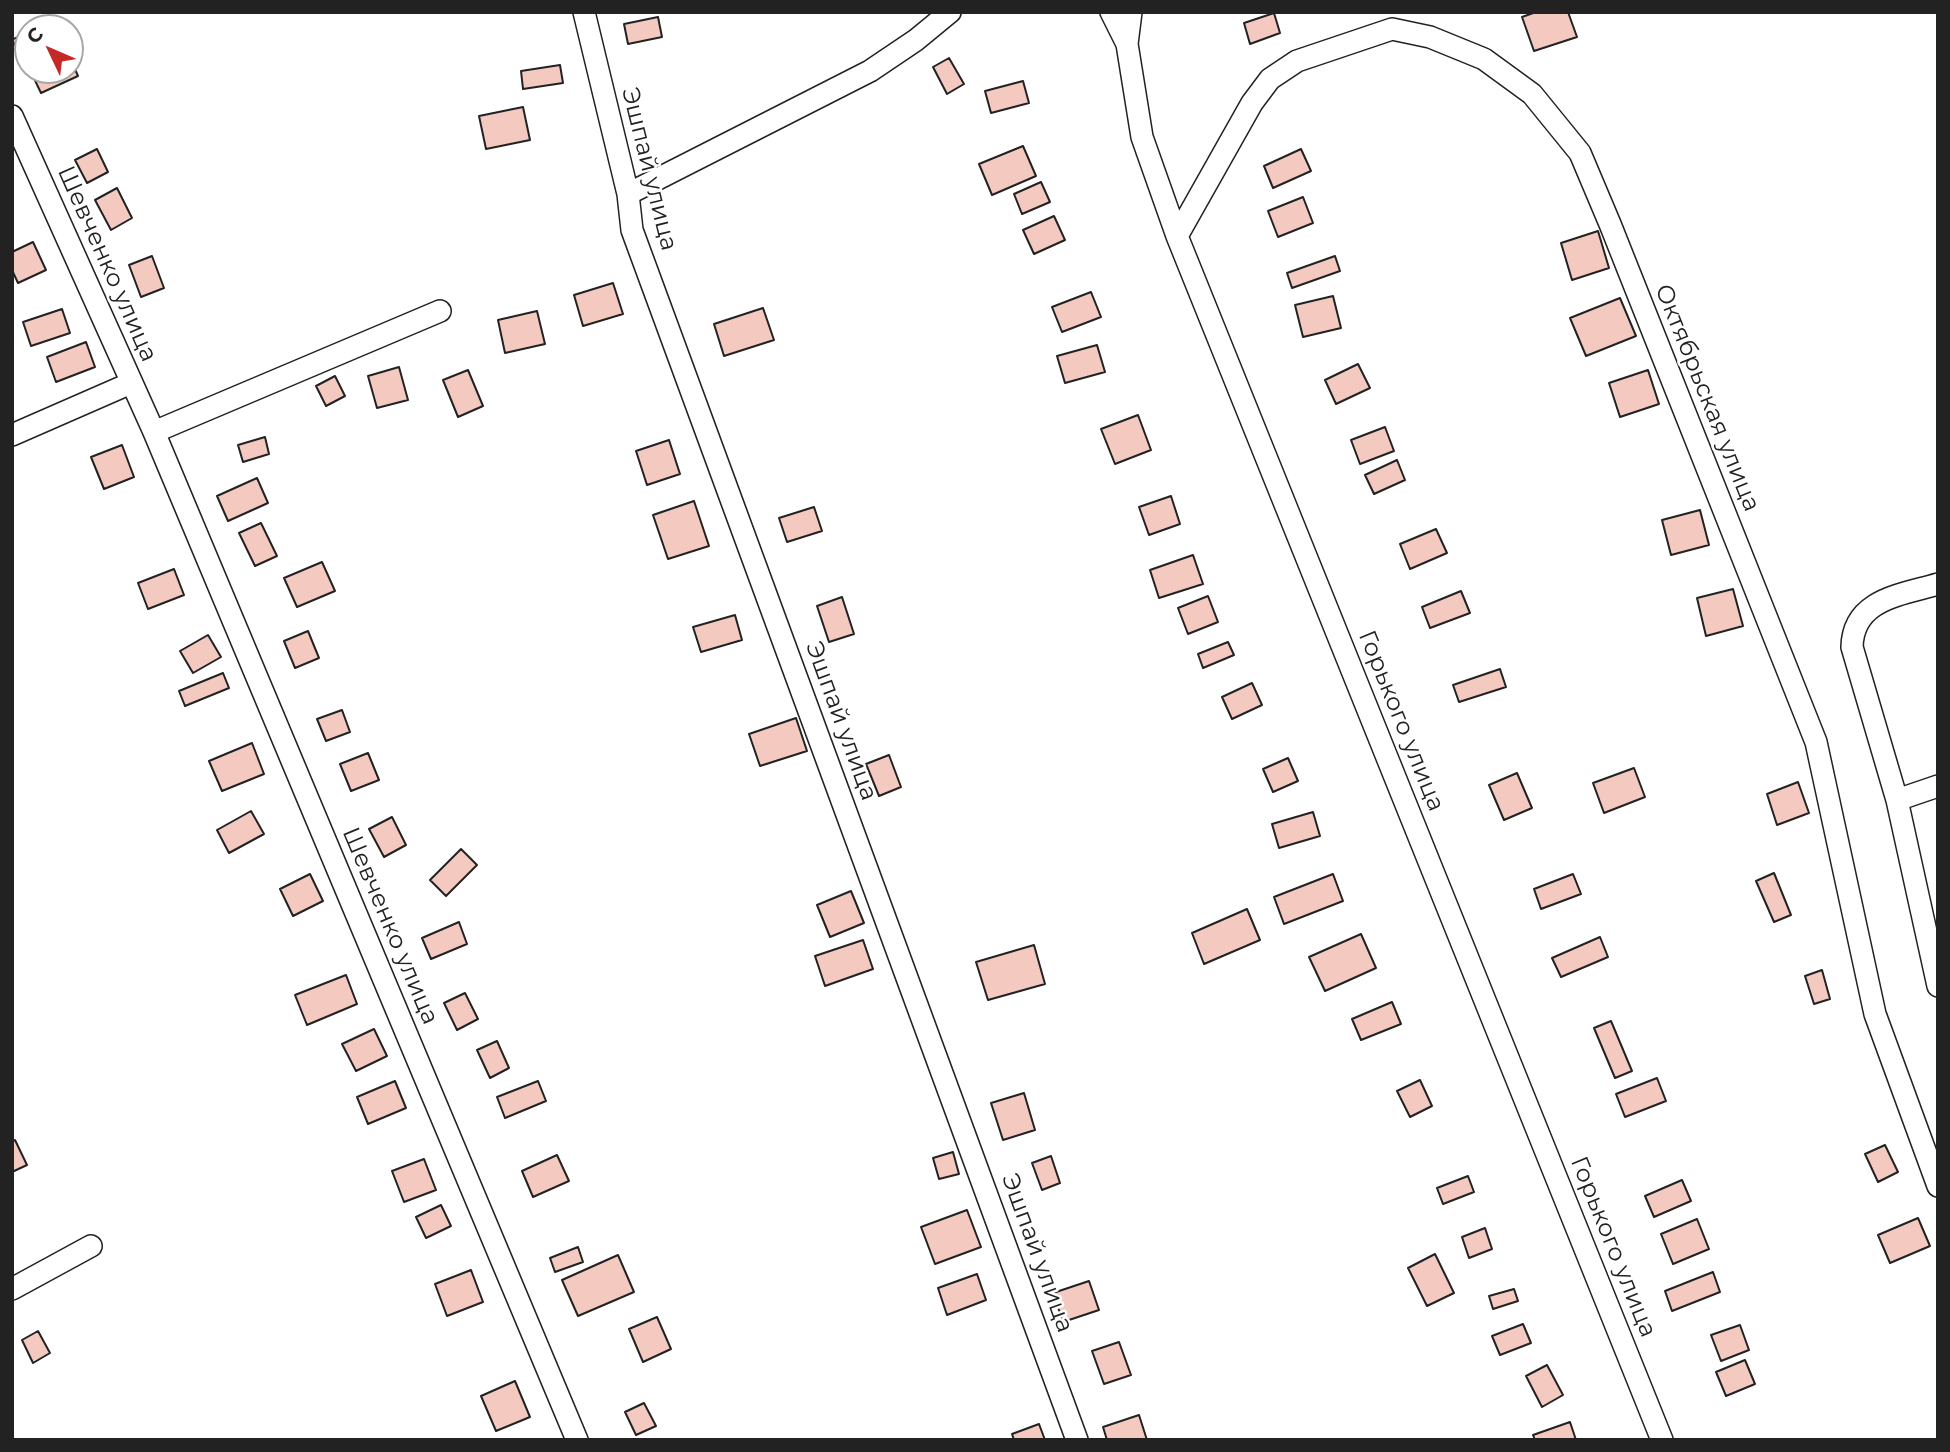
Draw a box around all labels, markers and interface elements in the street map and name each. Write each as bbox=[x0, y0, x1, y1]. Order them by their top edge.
north arrow bbox=[14, 14, 84, 84]
text: С bbox=[22, 23, 48, 48]
street label: Эшпай улица bbox=[615, 84, 683, 254]
street label: Шевченко улица bbox=[51, 162, 163, 366]
street label: Октябрьская улица bbox=[1648, 280, 1766, 516]
street label: Горького улица bbox=[1352, 627, 1450, 815]
street label: Эшпай улица bbox=[799, 638, 883, 804]
street label: Шевченко улица bbox=[336, 823, 444, 1029]
street label: Горького улица bbox=[1564, 1153, 1662, 1341]
street label: Эшпай улица bbox=[995, 1170, 1079, 1336]

